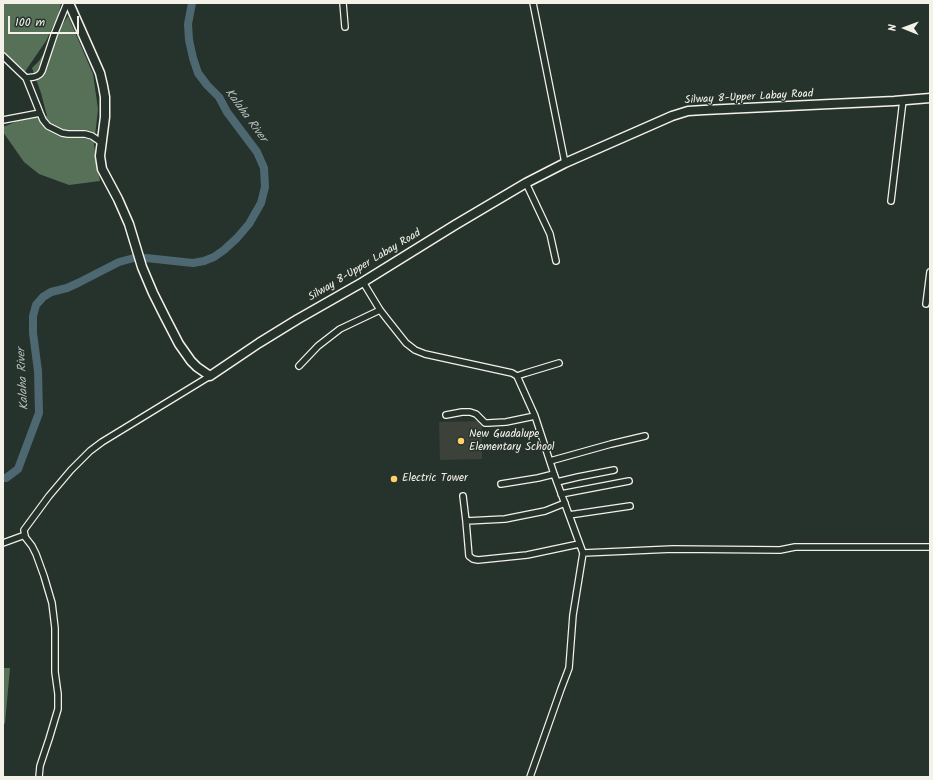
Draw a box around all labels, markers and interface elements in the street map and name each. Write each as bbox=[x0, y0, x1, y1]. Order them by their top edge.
scale bar bbox=[10, 8, 81, 34]
north arrow bbox=[885, 8, 925, 48]
text: 100 m bbox=[15, 13, 45, 32]
text: N bbox=[884, 24, 902, 31]
water label: Kalaha River bbox=[221, 87, 269, 145]
street label: Silway 8-Upper Labay Road bbox=[684, 88, 814, 108]
street label: Silway 8-Upper Labay Road bbox=[306, 227, 424, 305]
water label: Kalaha River bbox=[15, 347, 33, 411]
place label: New Guadalupe Elementary School bbox=[469, 428, 555, 454]
marker: New Guadalupe Elementary School bbox=[456, 436, 466, 446]
place label: Electric Tower bbox=[402, 472, 468, 486]
marker: Electric Tower bbox=[389, 474, 399, 484]

